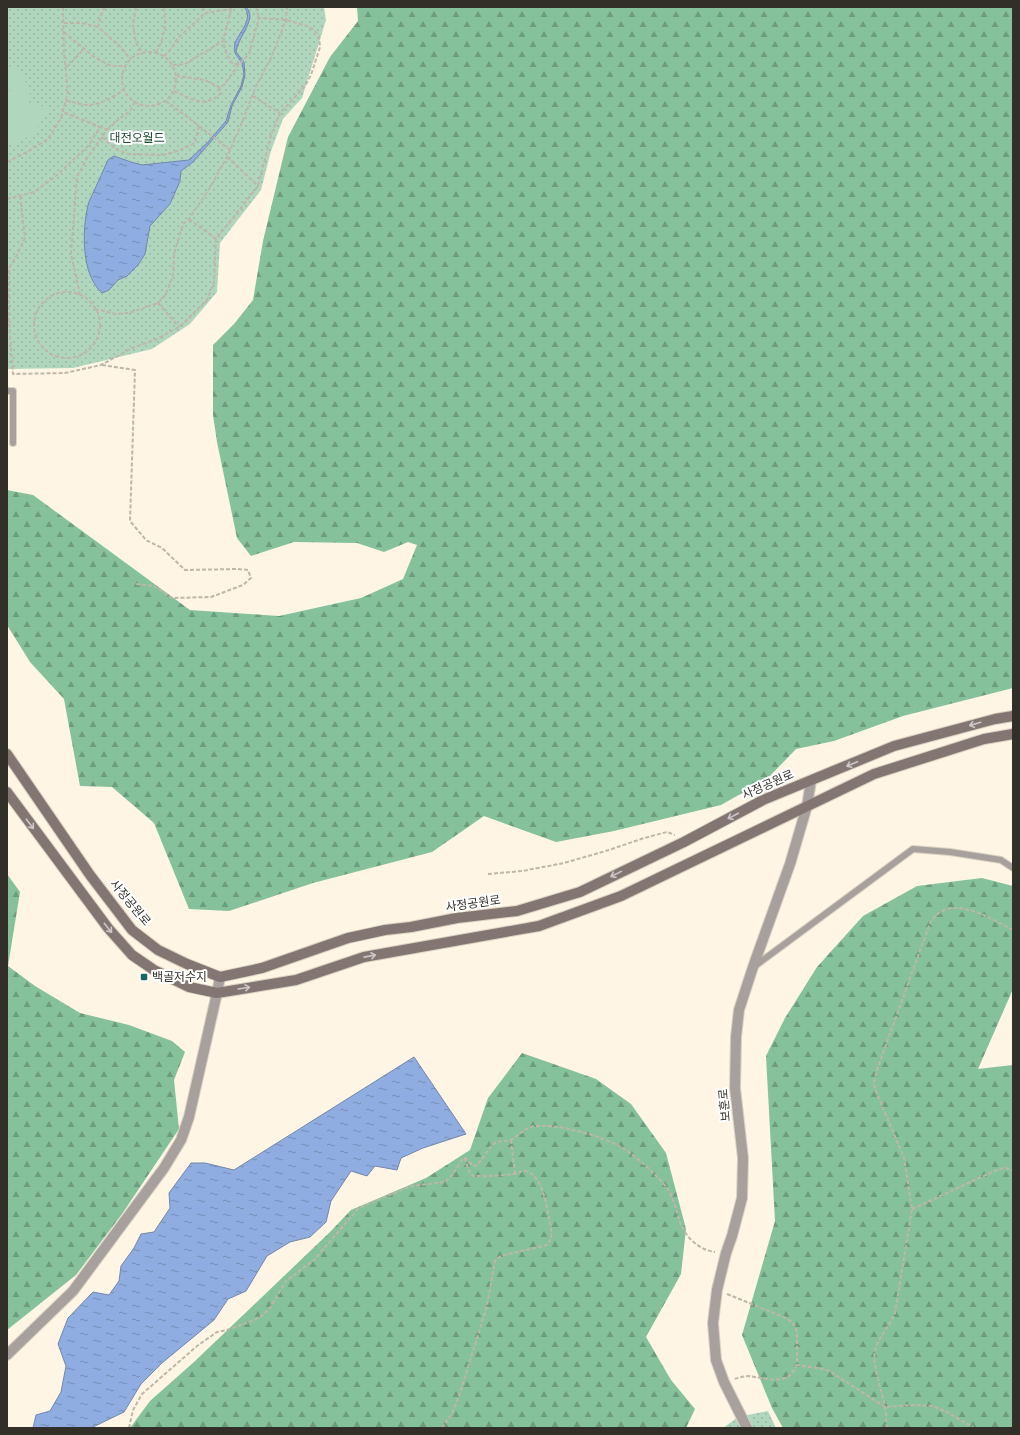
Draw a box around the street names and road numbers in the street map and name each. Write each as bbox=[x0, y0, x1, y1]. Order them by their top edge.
street label: 사정공원로 bbox=[740, 767, 796, 803]
street label: 사정공원로 bbox=[107, 877, 153, 929]
street label: 사정공원로 bbox=[445, 893, 501, 915]
street label: 보훈로 bbox=[716, 1088, 734, 1122]

